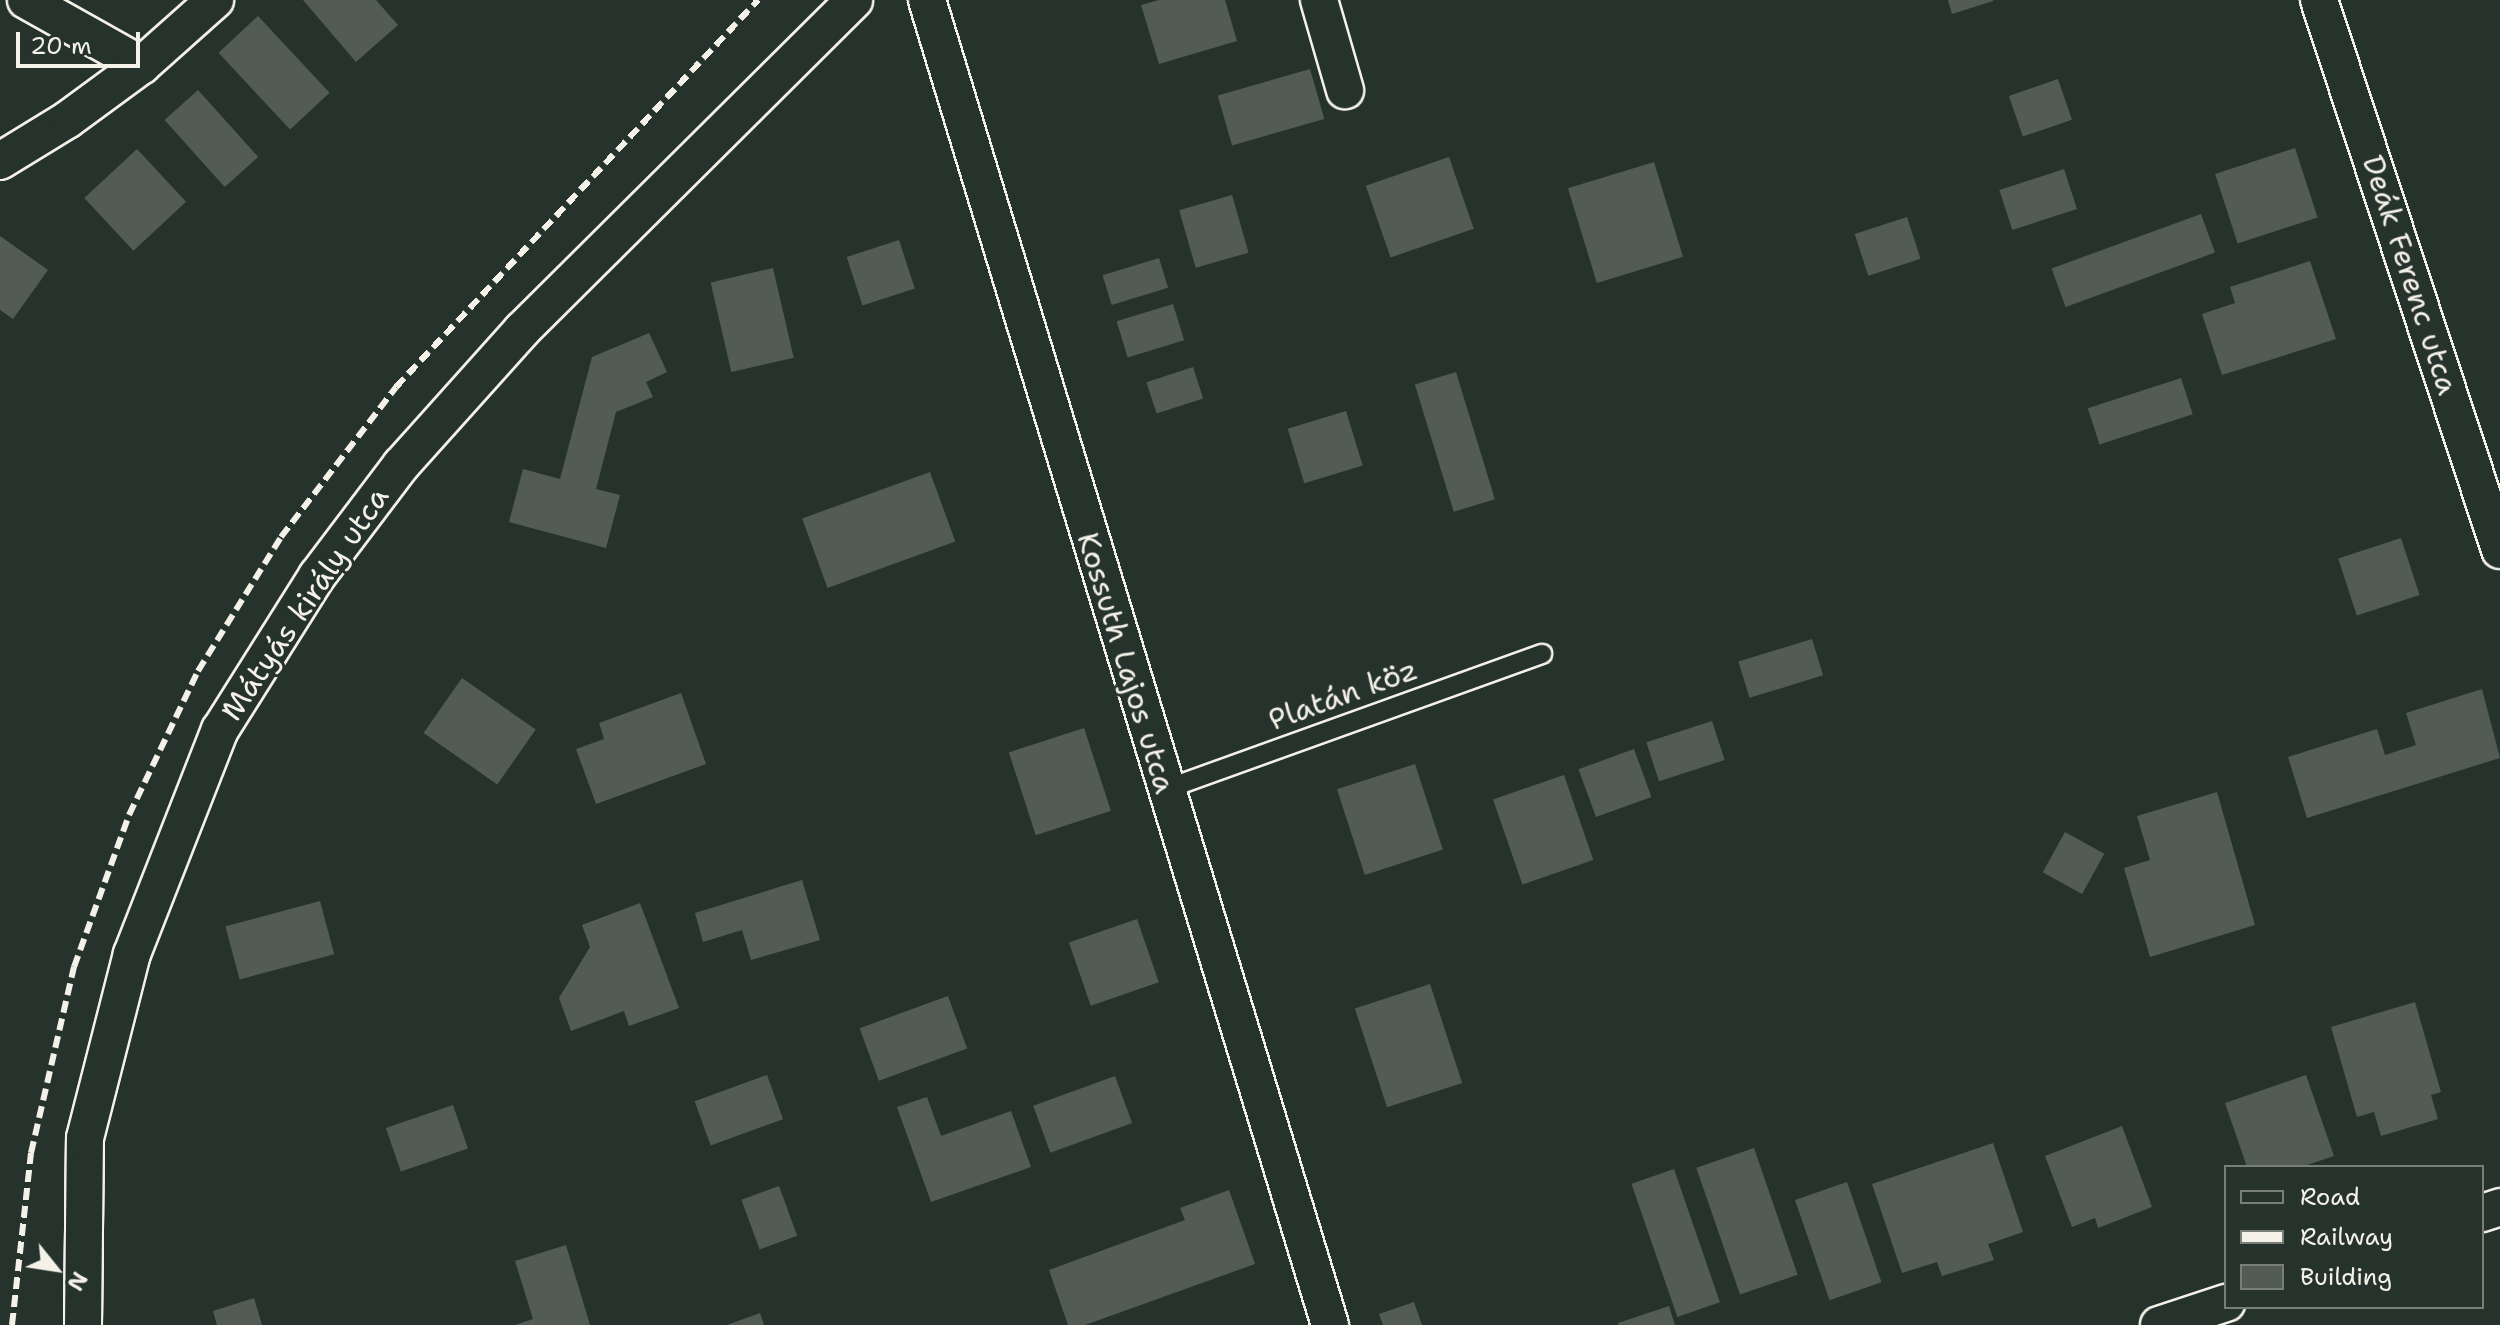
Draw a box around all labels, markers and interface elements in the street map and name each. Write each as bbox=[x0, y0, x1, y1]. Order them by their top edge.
scale bar bbox=[20, 16, 144, 66]
text: 20 m bbox=[30, 30, 92, 62]
street label: Deák Ferenc utca bbox=[2354, 151, 2466, 399]
street label: Mátyás király utca bbox=[213, 480, 397, 728]
street label: Kossuth Lajos utca bbox=[1069, 528, 1183, 798]
street label: Platán köz bbox=[1264, 651, 1422, 739]
legend bbox=[2224, 1165, 2484, 1309]
text: Road bbox=[2300, 1181, 2360, 1213]
text: Railway bbox=[2300, 1221, 2393, 1253]
north arrow bbox=[16, 1229, 96, 1309]
text: Building bbox=[2300, 1261, 2392, 1293]
text: N bbox=[60, 1266, 94, 1296]

